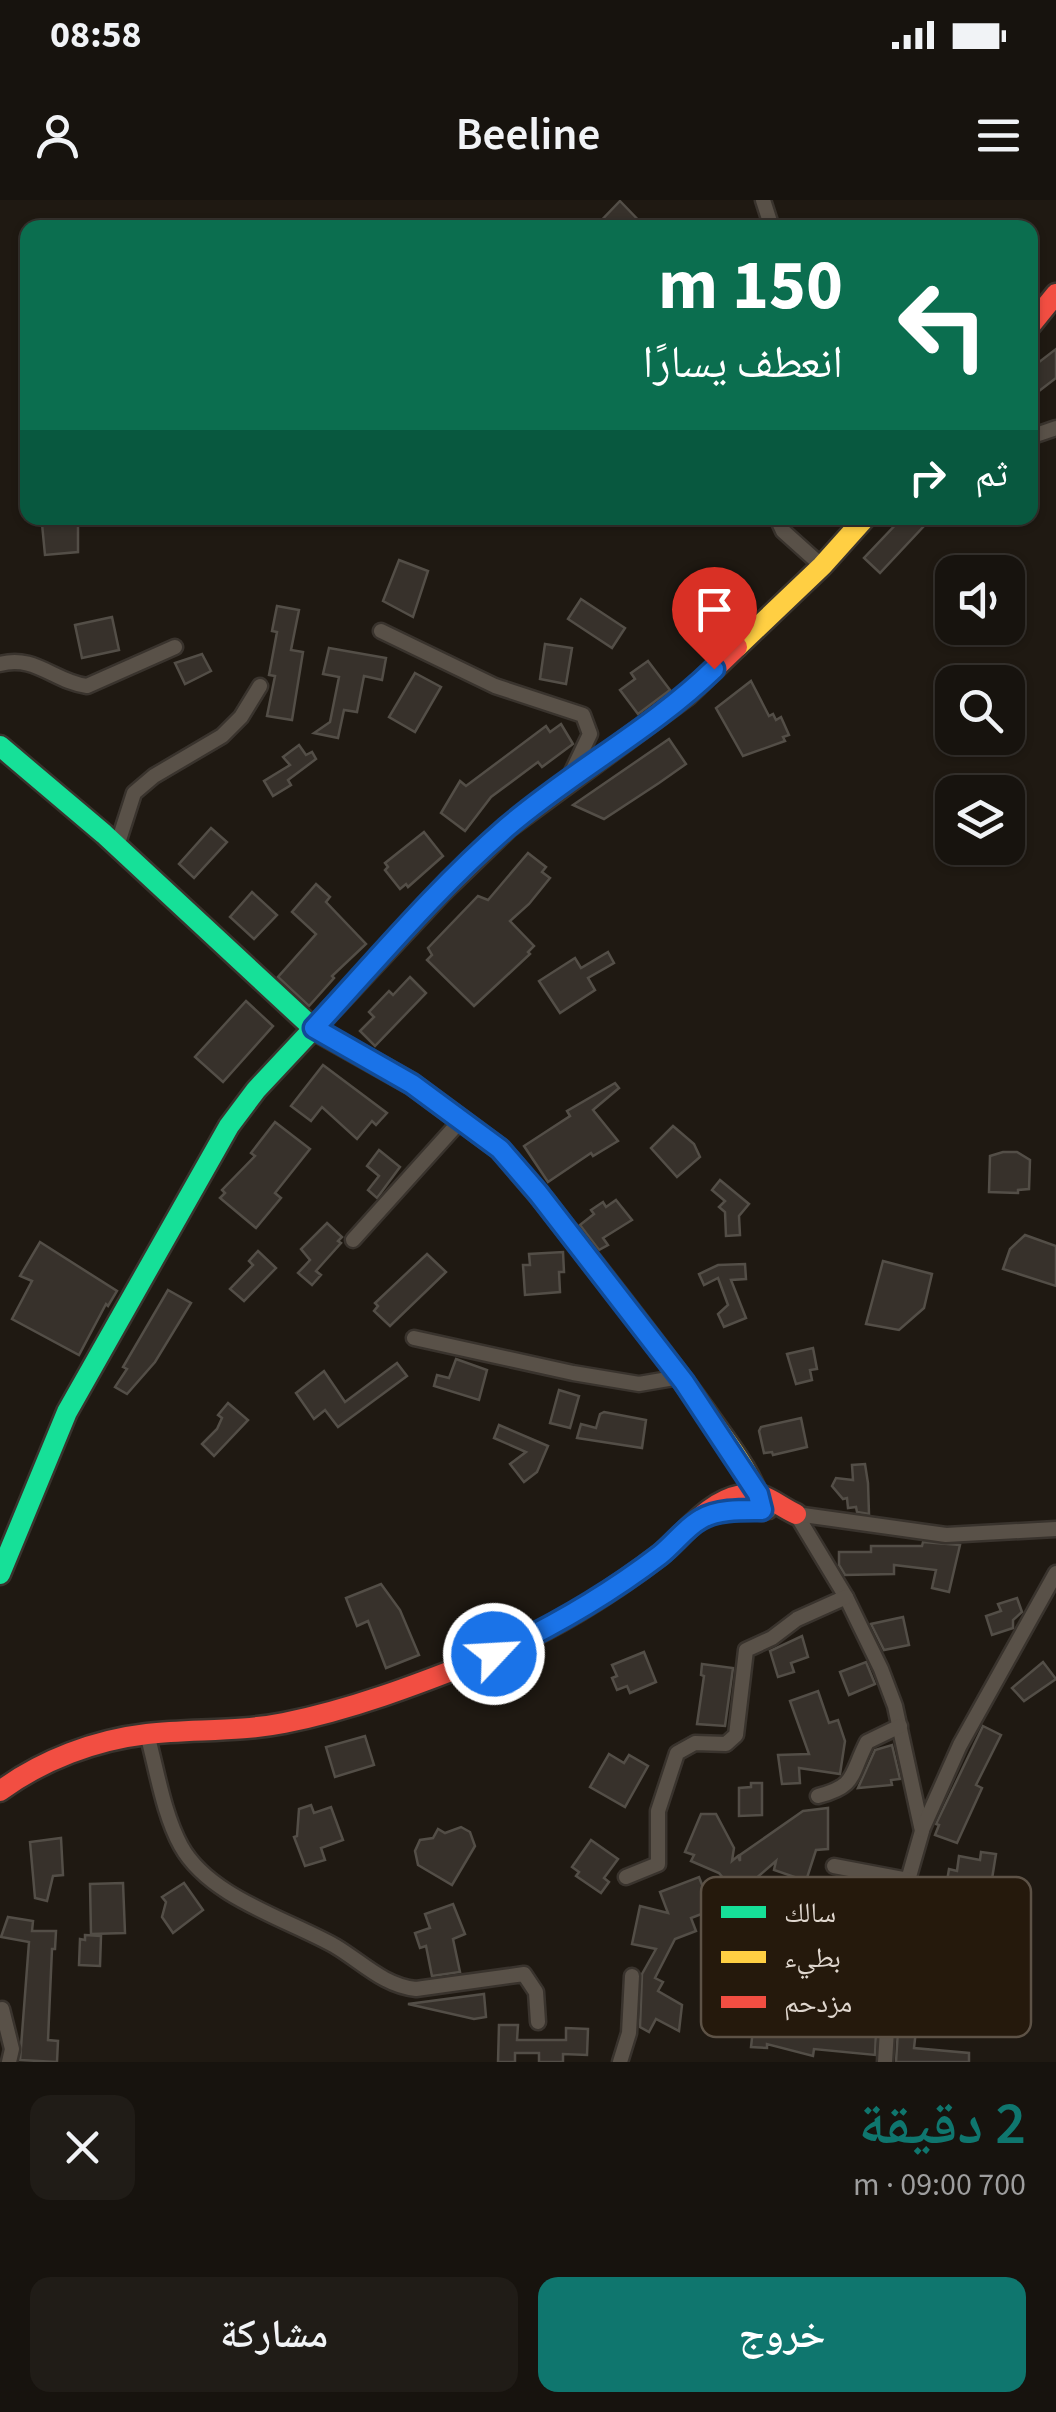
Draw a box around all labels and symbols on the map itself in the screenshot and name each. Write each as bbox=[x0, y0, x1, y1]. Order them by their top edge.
pin bbox=[672, 567, 757, 670]
position arrow bbox=[442, 1602, 546, 1706]
legend bbox=[701, 1877, 1031, 2037]
text: سالك bbox=[784, 1893, 836, 1933]
text: بطيء bbox=[784, 1938, 841, 1980]
text: مزدحم bbox=[784, 1983, 852, 2023]

